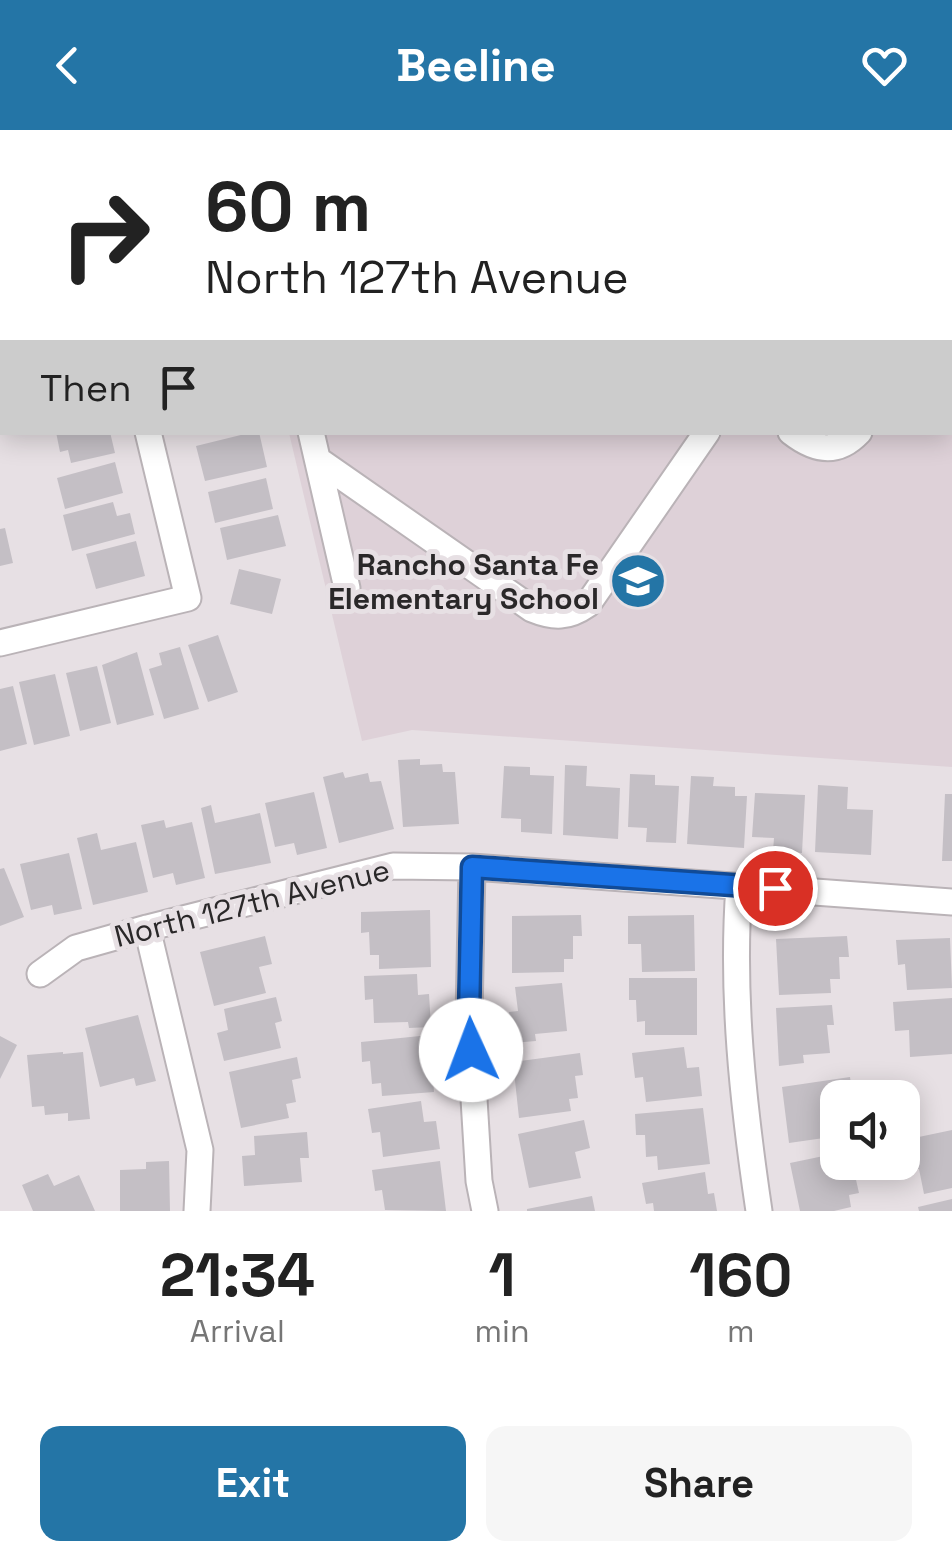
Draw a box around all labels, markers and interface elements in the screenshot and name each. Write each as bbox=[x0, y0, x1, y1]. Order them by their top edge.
text: Beeline bbox=[396, 37, 556, 94]
icon: back bbox=[40, 38, 95, 93]
icon: heart bbox=[857, 38, 912, 93]
text: 60 m bbox=[205, 162, 371, 251]
icon: right bbox=[40, 170, 170, 300]
text: North 127th Avenue bbox=[205, 249, 629, 306]
icon: arrive bbox=[151, 360, 206, 415]
text: Then bbox=[40, 364, 131, 412]
place label: Rancho Santa Fe Elementary School bbox=[328, 545, 599, 618]
school or university icon: Rancho Santa Fe Elementary School bbox=[608, 551, 668, 611]
pin bbox=[733, 846, 818, 931]
street label: North 127th Avenue bbox=[110, 850, 394, 956]
icon: arrive bbox=[748, 861, 803, 916]
position arrow bbox=[419, 998, 523, 1102]
map controls bbox=[820, 1080, 920, 1180]
button: sound bbox=[820, 1080, 920, 1180]
text: 21:34 bbox=[160, 1237, 315, 1314]
text: 1 bbox=[489, 1237, 516, 1314]
text: 160 bbox=[689, 1237, 792, 1314]
text: Arrival bbox=[190, 1311, 285, 1351]
text: min bbox=[475, 1311, 530, 1351]
text: m bbox=[727, 1311, 755, 1351]
button: Exit bbox=[40, 1426, 466, 1541]
button: Share bbox=[486, 1426, 912, 1541]

